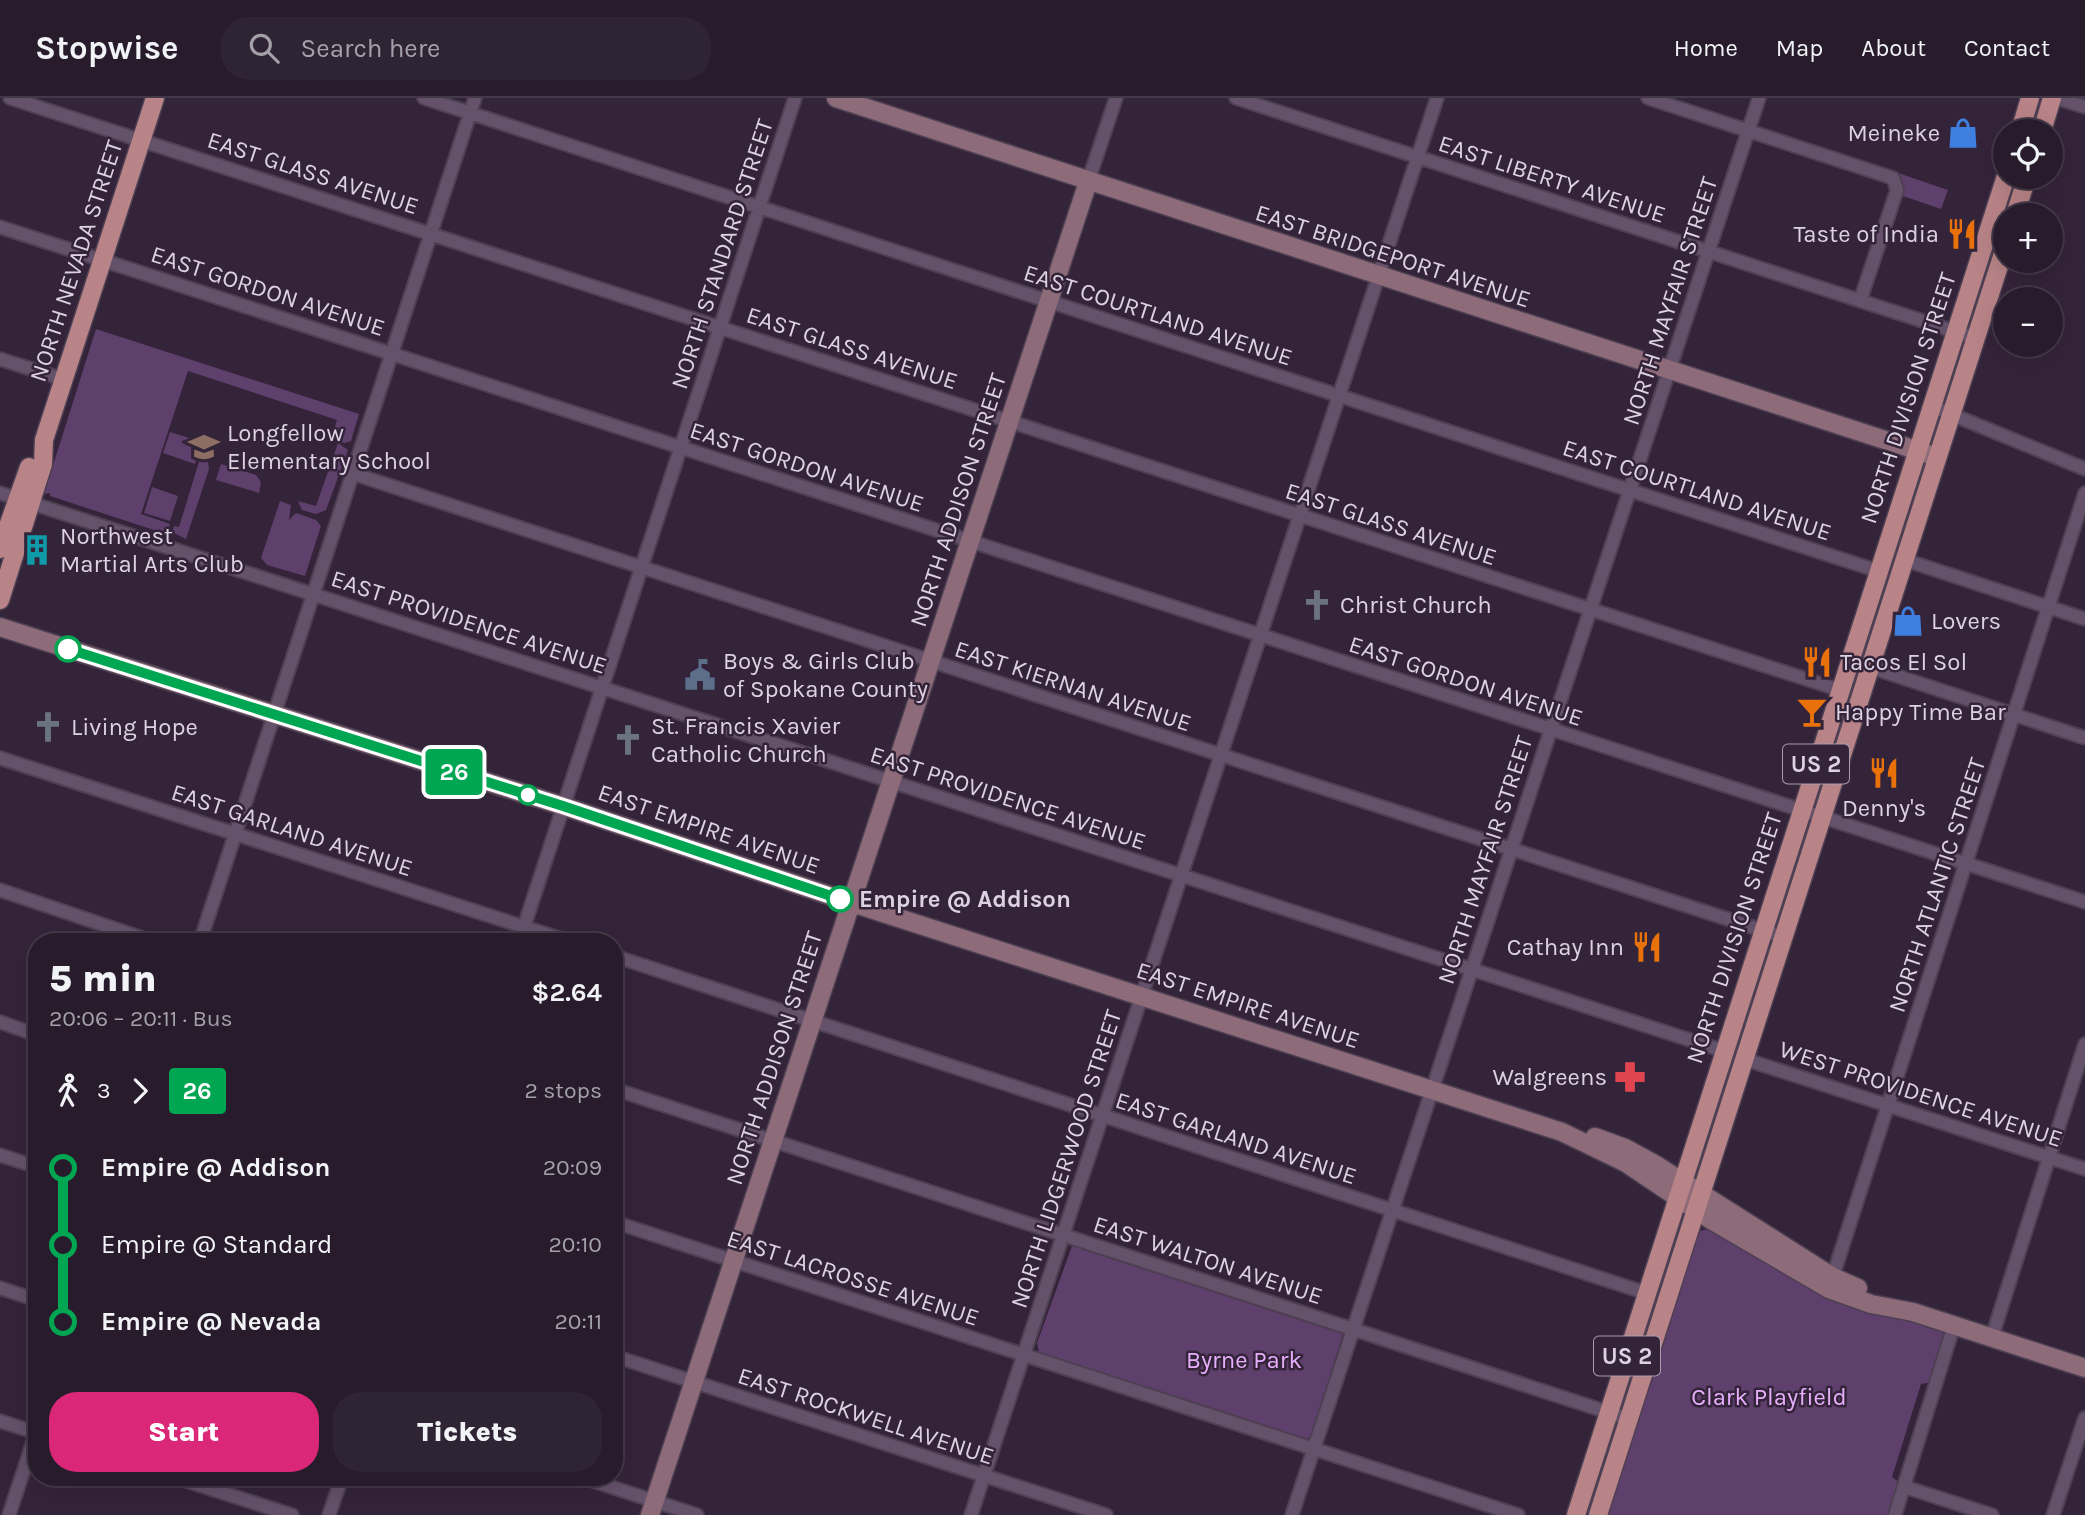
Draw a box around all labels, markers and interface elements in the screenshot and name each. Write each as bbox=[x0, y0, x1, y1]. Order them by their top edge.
search box bbox=[221, 17, 711, 80]
text: Stopwise bbox=[35, 29, 179, 67]
icon: search bbox=[245, 29, 283, 67]
text: Search here bbox=[301, 33, 440, 64]
text: Home bbox=[1674, 34, 1738, 62]
text: Map bbox=[1776, 34, 1823, 62]
text: About bbox=[1861, 34, 1926, 62]
text: Contact bbox=[1964, 34, 2050, 62]
street label: NORTH STANDARD STREET bbox=[665, 115, 779, 393]
shop icon: Meineke bbox=[1946, 116, 1980, 150]
place label: Meineke bbox=[1848, 119, 1940, 147]
map controls bbox=[1993, 119, 2063, 357]
button: locate bbox=[1993, 119, 2063, 189]
street label: EAST GLASS AVENUE bbox=[204, 126, 422, 220]
street label: EAST LIBERTY AVENUE bbox=[1435, 129, 1669, 229]
street label: NORTH NEVADA STREET bbox=[24, 137, 128, 385]
street label: NORTH MAYFAIR STREET bbox=[1617, 173, 1723, 429]
street label: EAST BRIDGEPORT AVENUE bbox=[1252, 198, 1534, 314]
button: + bbox=[1993, 203, 2063, 273]
restaurant icon: Taste of India bbox=[1945, 217, 1979, 251]
place label: Taste of India bbox=[1793, 220, 1939, 248]
street label: EAST GORDON AVENUE bbox=[148, 240, 388, 342]
street label: EAST COURTLAND AVENUE bbox=[1020, 258, 1296, 372]
street label: NORTH DIVISION STREET bbox=[1854, 269, 1962, 527]
button: − bbox=[1993, 287, 2063, 357]
street label: EAST GLASS AVENUE bbox=[743, 301, 961, 395]
street label: NORTH ADDISON STREET bbox=[904, 370, 1012, 630]
street label: EAST GORDON AVENUE bbox=[687, 416, 927, 518]
place label: Longfellow Elementary School bbox=[227, 419, 431, 475]
school or university icon: Longfellow Elementary School bbox=[187, 430, 221, 464]
street label: EAST COURTLAND AVENUE bbox=[1559, 433, 1835, 547]
street label: EAST GLASS AVENUE bbox=[1282, 477, 1500, 571]
place label: Northwest Martial Arts Club bbox=[60, 522, 244, 578]
building icon: Northwest Martial Arts Club bbox=[20, 533, 54, 567]
street label: EAST PROVIDENCE AVENUE bbox=[328, 564, 610, 680]
church icon: Christ Church bbox=[1300, 588, 1334, 622]
place label: Christ Church bbox=[1340, 591, 1492, 619]
shop icon: Lovers bbox=[1891, 604, 1925, 638]
place label: Lovers bbox=[1931, 607, 2001, 635]
street label: EAST GORDON AVENUE bbox=[1346, 630, 1586, 732]
street label: EAST KIERNAN AVENUE bbox=[951, 635, 1195, 737]
unlabelled marker bbox=[55, 636, 81, 662]
restaurant icon: Tacos El Sol bbox=[1800, 645, 1834, 679]
place label: Boys & Girls Club of Spokane County bbox=[723, 647, 928, 703]
place label: Tacos El Sol bbox=[1840, 648, 1967, 676]
public building icon: Boys & Girls Club of Spokane County bbox=[683, 658, 717, 692]
bar icon: Happy Time Bar bbox=[1795, 695, 1829, 729]
place label: Happy Time Bar bbox=[1835, 698, 2006, 726]
church icon: Living Hope bbox=[31, 710, 65, 744]
place label: St. Francis Xavier Catholic Church bbox=[651, 712, 840, 768]
place label: Living Hope bbox=[71, 713, 198, 741]
church icon: St. Francis Xavier Catholic Church bbox=[611, 723, 645, 757]
street label: NORTH MAYFAIR STREET bbox=[1432, 732, 1538, 988]
street label: EAST PROVIDENCE AVENUE bbox=[867, 740, 1149, 856]
road number: US 2 bbox=[1783, 744, 1849, 784]
line badge: 26 bbox=[422, 749, 486, 795]
street label: NORTH ATLANTIC STREET bbox=[1883, 754, 1991, 1016]
restaurant icon: Denny's bbox=[1867, 756, 1901, 790]
text: 26 bbox=[439, 758, 469, 786]
street label: EAST GARLAND AVENUE bbox=[168, 778, 416, 882]
street label: EAST EMPIRE AVENUE bbox=[594, 778, 824, 880]
unlabelled marker bbox=[518, 785, 538, 805]
place label: Denny's bbox=[1842, 794, 1926, 822]
street label: NORTH DIVISION STREET bbox=[1680, 809, 1788, 1067]
place label: Empire @ Addison bbox=[859, 885, 1071, 913]
marker: Empire @ Addison bbox=[827, 886, 853, 912]
street label: NORTH ADDISON STREET bbox=[720, 928, 828, 1188]
restaurant icon: Cathay Inn bbox=[1630, 930, 1664, 964]
place label: Cathay Inn bbox=[1507, 933, 1624, 961]
text: 5 min bbox=[49, 956, 157, 1001]
street label: EAST EMPIRE AVENUE bbox=[1133, 956, 1363, 1054]
text: $2.64 bbox=[532, 977, 602, 1008]
text: 20:06 – 20:11 · Bus bbox=[49, 1005, 233, 1032]
street label: NORTH LIDGERWOOD STREET bbox=[1004, 1006, 1128, 1312]
street label: WEST PROVIDENCE AVENUE bbox=[1776, 1035, 2066, 1153]
pharmacy icon: Walgreens bbox=[1613, 1060, 1647, 1094]
place label: Walgreens bbox=[1492, 1063, 1607, 1091]
icon: walk bbox=[49, 1072, 87, 1110]
icon: forward bbox=[121, 1072, 159, 1110]
text: 3 bbox=[97, 1077, 111, 1104]
text: 26 bbox=[183, 1077, 212, 1105]
text: 2 stops bbox=[524, 1077, 602, 1104]
street label: EAST GARLAND AVENUE bbox=[1112, 1086, 1360, 1190]
text: Empire @ Addison bbox=[101, 1152, 331, 1183]
text: 20:09 bbox=[543, 1154, 602, 1181]
street label: EAST WALTON AVENUE bbox=[1090, 1210, 1326, 1310]
street label: EAST LACROSSE AVENUE bbox=[723, 1224, 983, 1332]
text: Empire @ Standard bbox=[101, 1229, 332, 1260]
text: 20:10 bbox=[548, 1231, 602, 1258]
text: Empire @ Nevada bbox=[101, 1306, 321, 1337]
text: 20:11 bbox=[555, 1308, 602, 1335]
road number: US 2 bbox=[1594, 1336, 1660, 1376]
park label: Byrne Park bbox=[1186, 1346, 1302, 1374]
street label: EAST ROCKWELL AVENUE bbox=[734, 1361, 998, 1471]
park label: Clark Playfield bbox=[1691, 1383, 1847, 1411]
button: Start bbox=[49, 1392, 319, 1472]
button: Tickets bbox=[333, 1392, 602, 1472]

